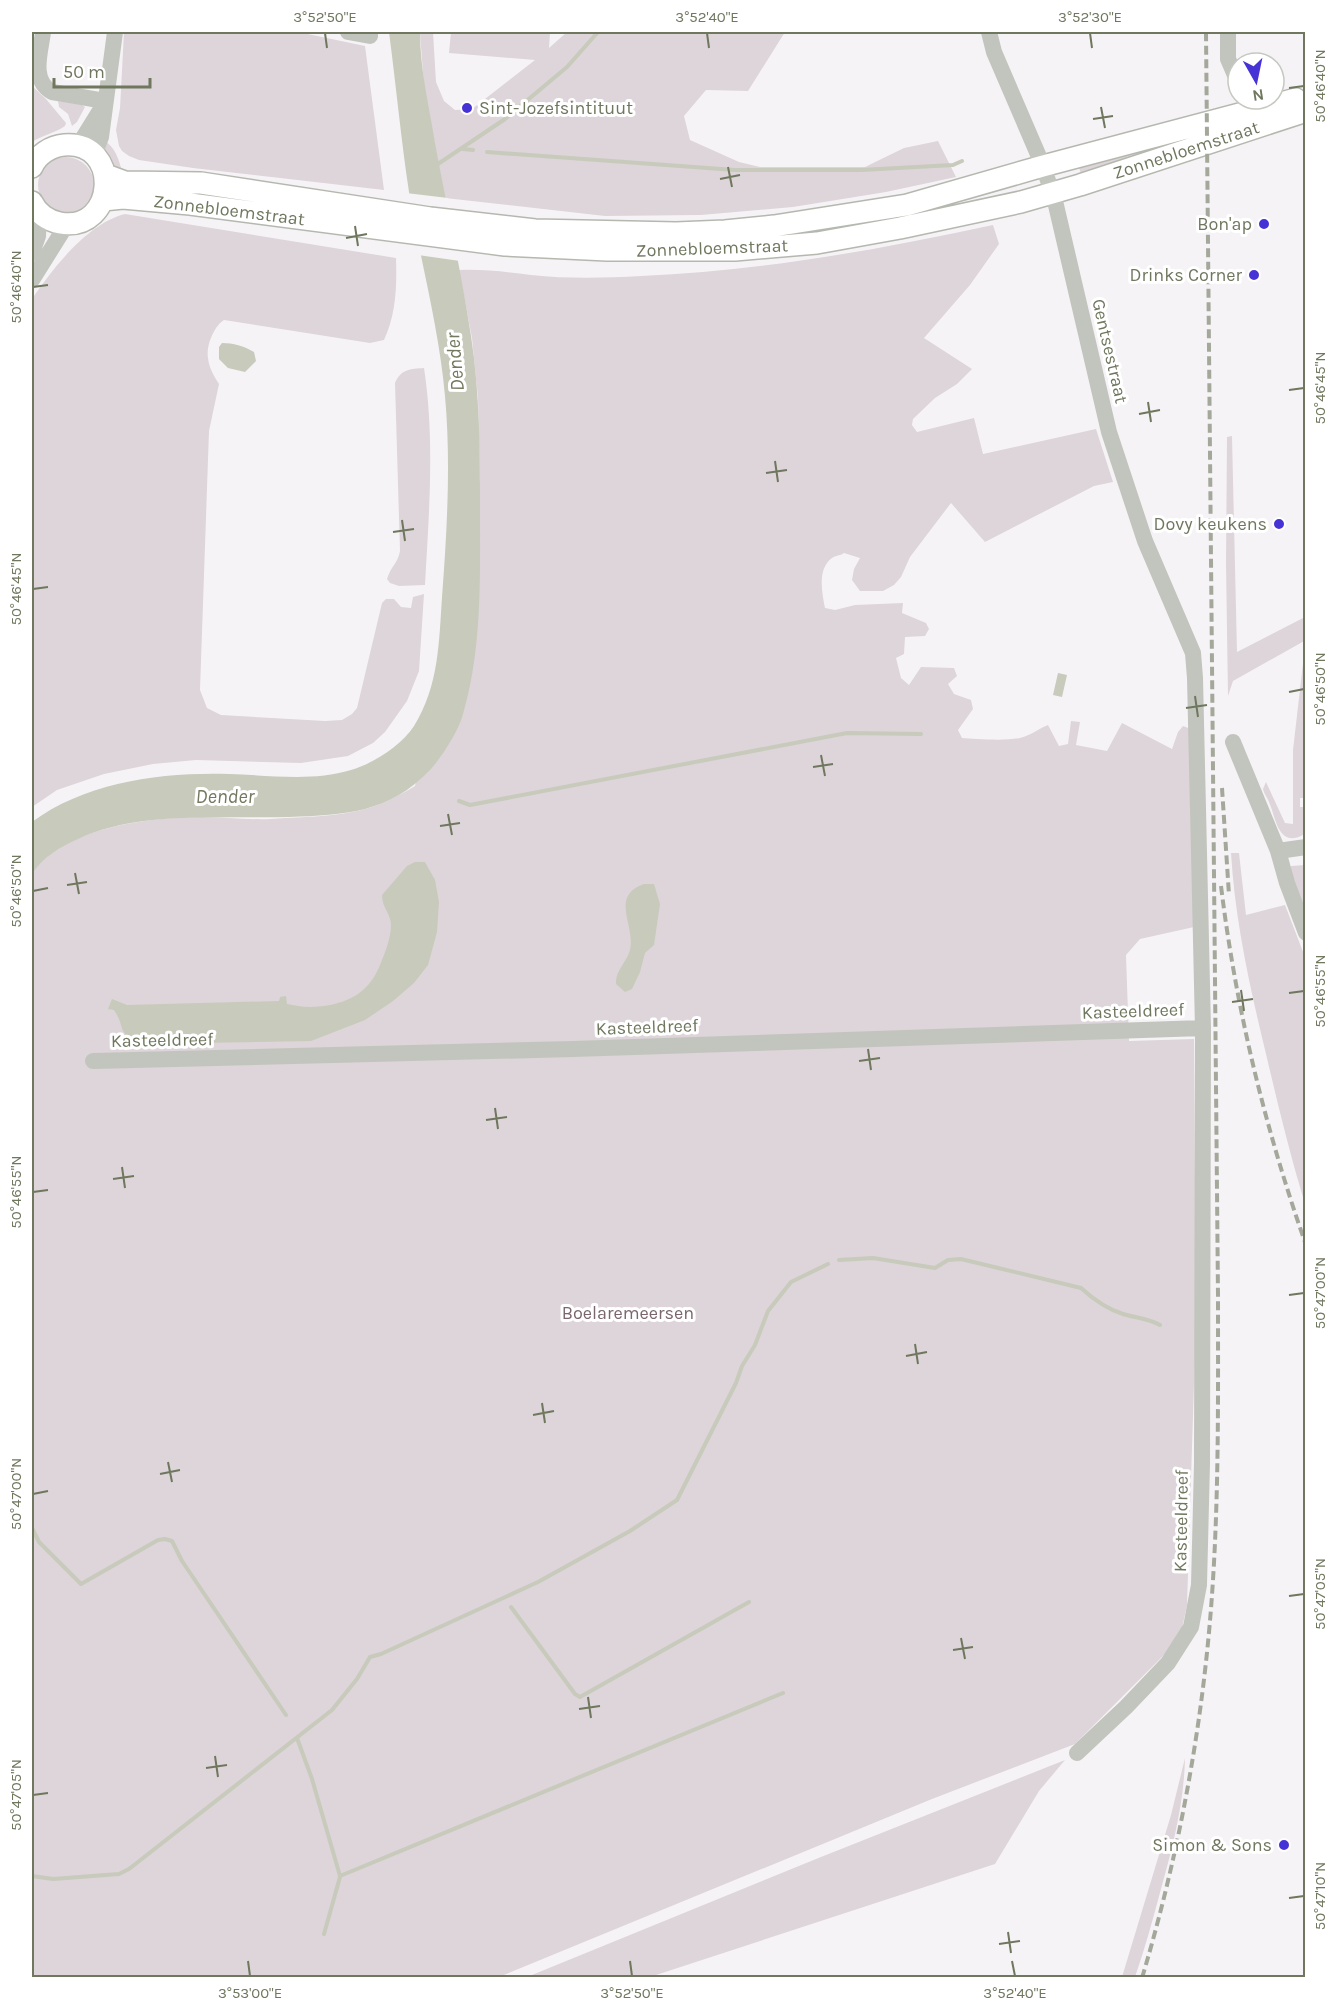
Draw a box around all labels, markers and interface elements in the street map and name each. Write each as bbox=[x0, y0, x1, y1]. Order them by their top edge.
text: 3°52'50"E bbox=[293, 8, 357, 26]
text: 3°52'40"E bbox=[675, 8, 739, 26]
text: 3°52'30"E bbox=[1058, 8, 1122, 26]
text: 50°46'40"N bbox=[1311, 49, 1329, 123]
scale bar bbox=[54, 51, 150, 89]
north arrow bbox=[1226, 51, 1286, 111]
text: 50 m bbox=[63, 61, 105, 83]
text: N bbox=[1251, 85, 1265, 106]
place label: Sint-Jozefsintituut bbox=[479, 97, 633, 119]
marker: Sint-Jozefsintituut bbox=[460, 101, 474, 115]
street label: Zonnebloemstraat bbox=[1110, 116, 1262, 184]
street label: Zonnebloemstraat bbox=[152, 190, 306, 230]
place label: Bon'ap bbox=[1197, 213, 1252, 235]
marker: Bon'ap bbox=[1257, 217, 1271, 231]
street label: Zonnebloemstraat bbox=[635, 234, 789, 262]
text: 50°46'40"N bbox=[7, 250, 25, 324]
place label: Drinks Corner bbox=[1130, 264, 1242, 286]
marker: Drinks Corner bbox=[1247, 268, 1261, 282]
street label: Gentsestraat bbox=[1087, 297, 1133, 406]
water label: Dender bbox=[441, 331, 469, 392]
text: 50°46'45"N bbox=[1311, 351, 1329, 425]
place label: Dovy keukens bbox=[1154, 513, 1267, 535]
marker: Dovy keukens bbox=[1272, 517, 1286, 531]
text: 50°46'45"N bbox=[7, 552, 25, 626]
text: 50°46'50"N bbox=[1311, 652, 1329, 726]
water label: Dender bbox=[196, 785, 256, 808]
text: 50°46'50"N bbox=[7, 854, 25, 928]
text: 50°46'55"N bbox=[1311, 954, 1329, 1028]
street label: Kasteeldreef bbox=[1081, 998, 1185, 1024]
street label: Kasteeldreef bbox=[595, 1014, 699, 1040]
street label: Kasteeldreef bbox=[111, 1028, 214, 1052]
text: 50°46'55"N bbox=[7, 1155, 25, 1229]
text: 50°47'00"N bbox=[1311, 1257, 1329, 1329]
park label: Boelaremeersen bbox=[562, 1302, 694, 1324]
text: 50°47'00"N bbox=[7, 1458, 25, 1530]
street label: Kasteeldreef bbox=[1169, 1469, 1193, 1572]
text: 50°47'05"N bbox=[1311, 1558, 1329, 1630]
text: 50°47'05"N bbox=[7, 1759, 25, 1831]
place label: Simon & Sons bbox=[1152, 1834, 1272, 1856]
marker: Simon & Sons bbox=[1277, 1838, 1291, 1852]
text: 50°47'10"N bbox=[1311, 1862, 1329, 1930]
text: 3°53'00"E bbox=[218, 1984, 282, 2002]
text: 3°52'50"E bbox=[600, 1984, 664, 2002]
text: 3°52'40"E bbox=[983, 1984, 1047, 2002]

